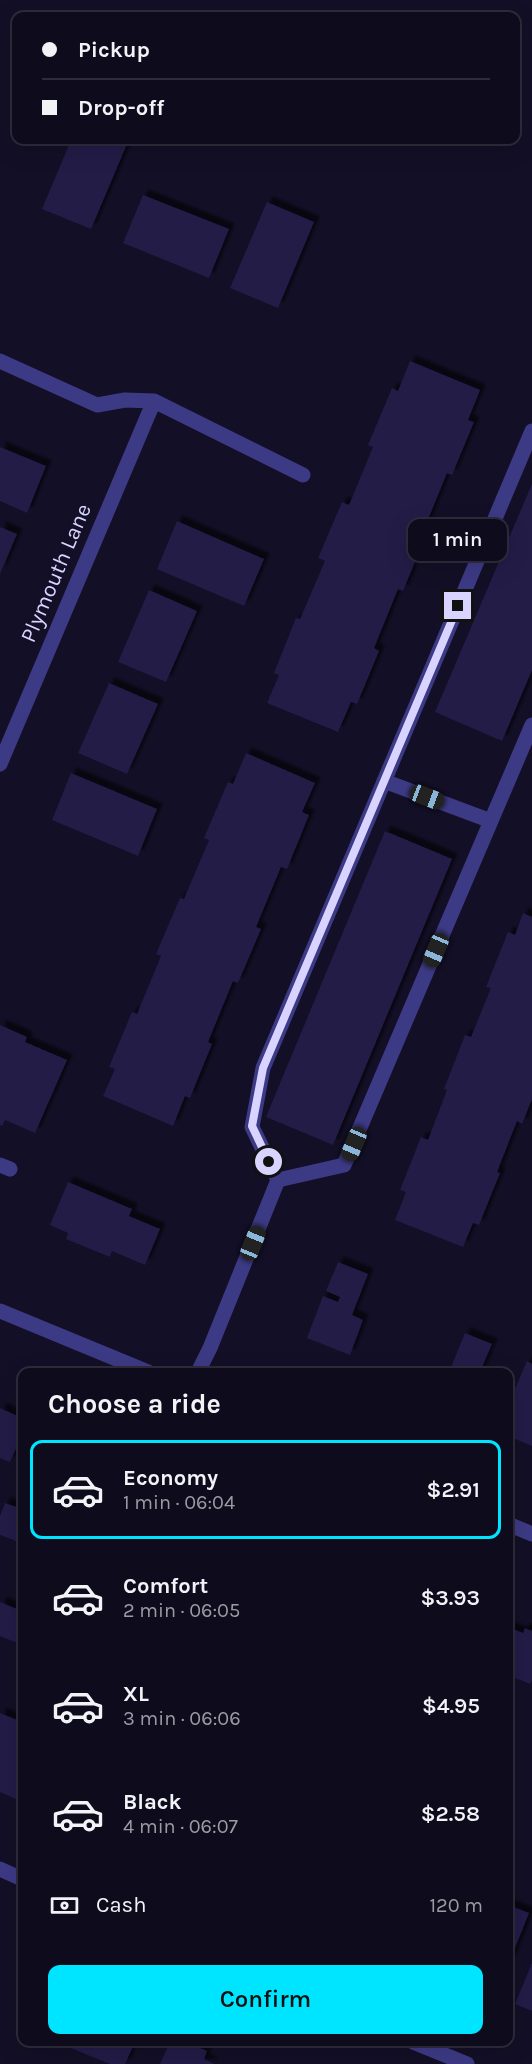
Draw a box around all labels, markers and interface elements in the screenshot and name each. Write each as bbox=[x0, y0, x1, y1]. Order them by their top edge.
text: Pickup bbox=[78, 37, 150, 63]
text: Drop-off bbox=[78, 95, 164, 121]
street label: Plymouth Lane bbox=[15, 500, 97, 646]
callout: 1 min bbox=[408, 519, 508, 561]
text: 1 min bbox=[433, 528, 482, 551]
route end bbox=[444, 592, 471, 619]
car bbox=[407, 782, 447, 812]
car bbox=[421, 930, 451, 970]
car bbox=[339, 1124, 369, 1164]
route start bbox=[255, 1148, 282, 1175]
car bbox=[238, 1223, 268, 1263]
text: Choose a ride bbox=[48, 1388, 221, 1420]
icon: car bbox=[51, 1463, 105, 1517]
text: Economy bbox=[123, 1465, 218, 1491]
text: $2.91 bbox=[427, 1477, 480, 1503]
text: 1 min · 06:04 bbox=[123, 1491, 235, 1514]
icon: car bbox=[51, 1571, 105, 1625]
text: Comfort bbox=[123, 1573, 208, 1599]
text: $3.93 bbox=[420, 1585, 480, 1611]
text: 2 min · 06:05 bbox=[123, 1599, 240, 1622]
icon: car bbox=[51, 1679, 105, 1733]
text: XL bbox=[123, 1681, 149, 1707]
text: $4.95 bbox=[422, 1693, 480, 1719]
text: 3 min · 06:06 bbox=[123, 1707, 241, 1730]
icon: car bbox=[51, 1787, 105, 1841]
text: Black bbox=[123, 1789, 182, 1815]
text: $2.58 bbox=[421, 1801, 480, 1827]
text: 4 min · 06:07 bbox=[123, 1815, 238, 1838]
icon: cash bbox=[48, 1889, 81, 1922]
text: Cash bbox=[96, 1892, 146, 1918]
text: 120 m bbox=[429, 1894, 483, 1917]
button: Confirm bbox=[48, 1965, 483, 2034]

